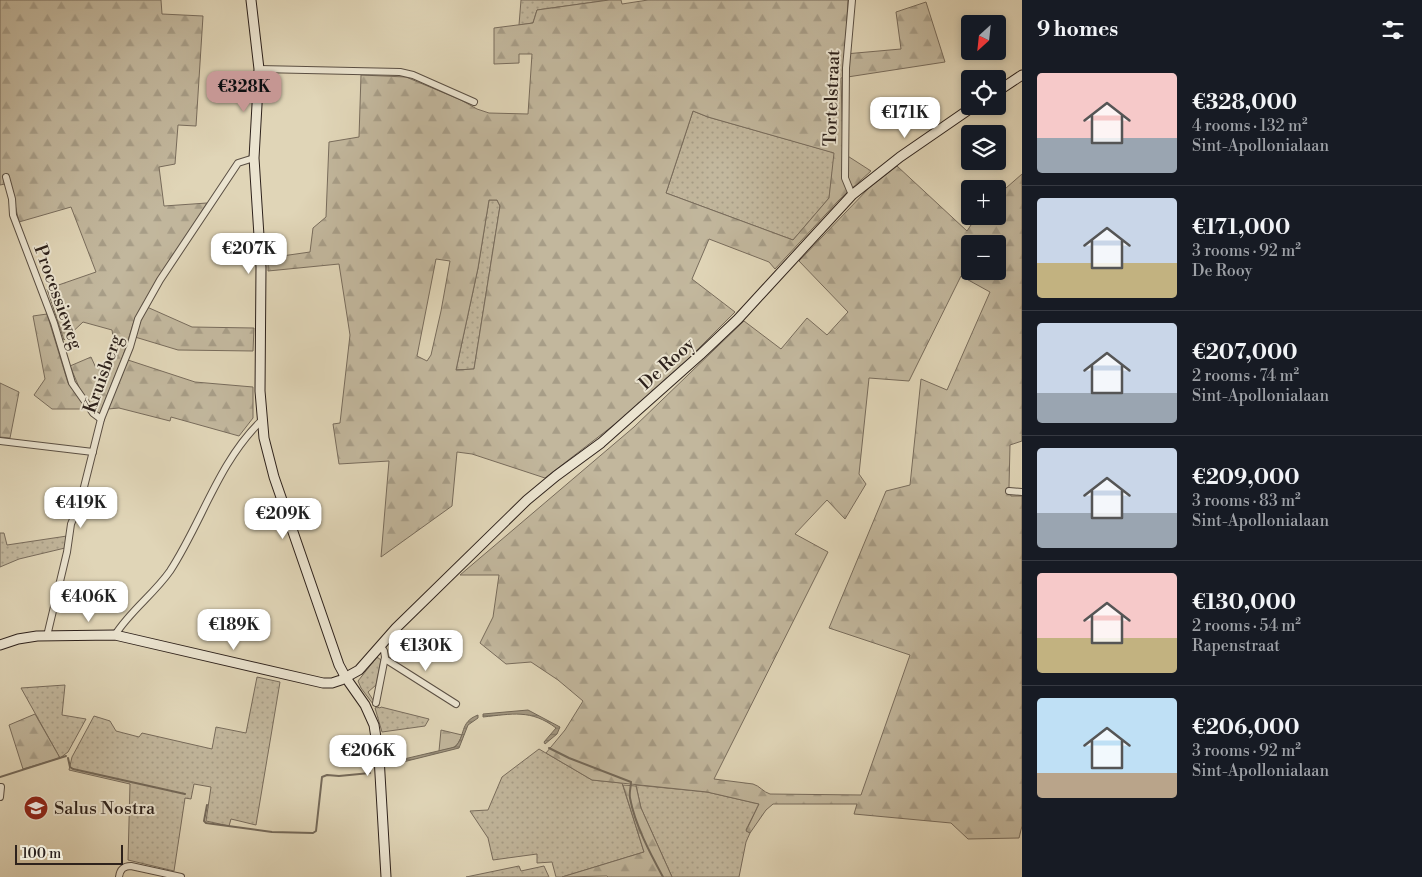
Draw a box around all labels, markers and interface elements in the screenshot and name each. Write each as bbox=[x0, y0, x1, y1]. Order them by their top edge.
north arrow bbox=[961, 15, 1006, 60]
map controls bbox=[961, 15, 1006, 280]
icon: filters bbox=[1379, 16, 1407, 44]
text: 9 homes bbox=[1037, 17, 1118, 43]
street label: Tortelstraat bbox=[819, 49, 845, 147]
pin: €328K bbox=[209, 70, 279, 113]
button: locate bbox=[961, 70, 1006, 115]
text: €328K bbox=[217, 77, 271, 97]
text: €328,000 bbox=[1192, 90, 1297, 116]
icon: home bbox=[1077, 93, 1137, 153]
pin: €171K bbox=[870, 96, 940, 139]
text: €171K bbox=[881, 103, 929, 123]
text: 4 rooms · 132 m² bbox=[1192, 116, 1308, 136]
button: layers bbox=[961, 125, 1006, 170]
text: Sint-Apollonialaan bbox=[1192, 136, 1329, 156]
button: + bbox=[961, 180, 1006, 225]
text: €171,000 bbox=[1192, 215, 1290, 241]
icon: home bbox=[1077, 218, 1137, 278]
pin: €207K bbox=[214, 232, 284, 275]
button: − bbox=[961, 235, 1006, 280]
text: €207K bbox=[222, 239, 276, 259]
text: 3 rooms · 92 m² bbox=[1192, 241, 1301, 261]
street label: Processieweg bbox=[28, 242, 88, 353]
text: De Rooy bbox=[1192, 261, 1252, 281]
street label: Kruisberg bbox=[78, 331, 128, 416]
street label: De Rooy bbox=[634, 333, 700, 395]
text: €207,000 bbox=[1192, 340, 1298, 366]
icon: home bbox=[1077, 343, 1137, 403]
text: 2 rooms · 74 m² bbox=[1192, 366, 1299, 386]
text: Sint-Apollonialaan bbox=[1192, 386, 1329, 406]
text: €209,000 bbox=[1192, 465, 1300, 491]
icon: home bbox=[1077, 468, 1137, 528]
pin: €419K bbox=[46, 486, 116, 529]
text: 3 rooms · 83 m² bbox=[1192, 491, 1301, 511]
text: €419K bbox=[55, 493, 107, 513]
pin: €209K bbox=[248, 498, 318, 540]
text: €209K bbox=[255, 504, 311, 524]
text: Sint-Apollonialaan bbox=[1192, 511, 1329, 531]
pin: €406K bbox=[54, 580, 124, 623]
text: €406K bbox=[61, 587, 117, 607]
text: €130,000 bbox=[1192, 590, 1296, 616]
icon: home bbox=[1077, 593, 1137, 653]
pin: €189K bbox=[199, 608, 269, 651]
text: €189K bbox=[208, 615, 260, 635]
text: 2 rooms · 54 m² bbox=[1192, 616, 1301, 636]
pin: €130K bbox=[391, 630, 461, 672]
text: €130K bbox=[400, 636, 452, 656]
text: Rapenstraat bbox=[1192, 636, 1280, 656]
text: €206,000 bbox=[1192, 715, 1300, 741]
icon: home bbox=[1077, 718, 1137, 778]
pin: €206K bbox=[333, 734, 403, 777]
text: €206K bbox=[340, 741, 396, 761]
text: 3 rooms · 92 m² bbox=[1192, 741, 1301, 761]
text: Sint-Apollonialaan bbox=[1192, 761, 1329, 781]
school or university icon: Salus Nostra bbox=[23, 795, 49, 821]
place label: Salus Nostra bbox=[54, 797, 156, 820]
scale bar bbox=[15, 842, 122, 865]
text: 100 m bbox=[22, 845, 61, 863]

